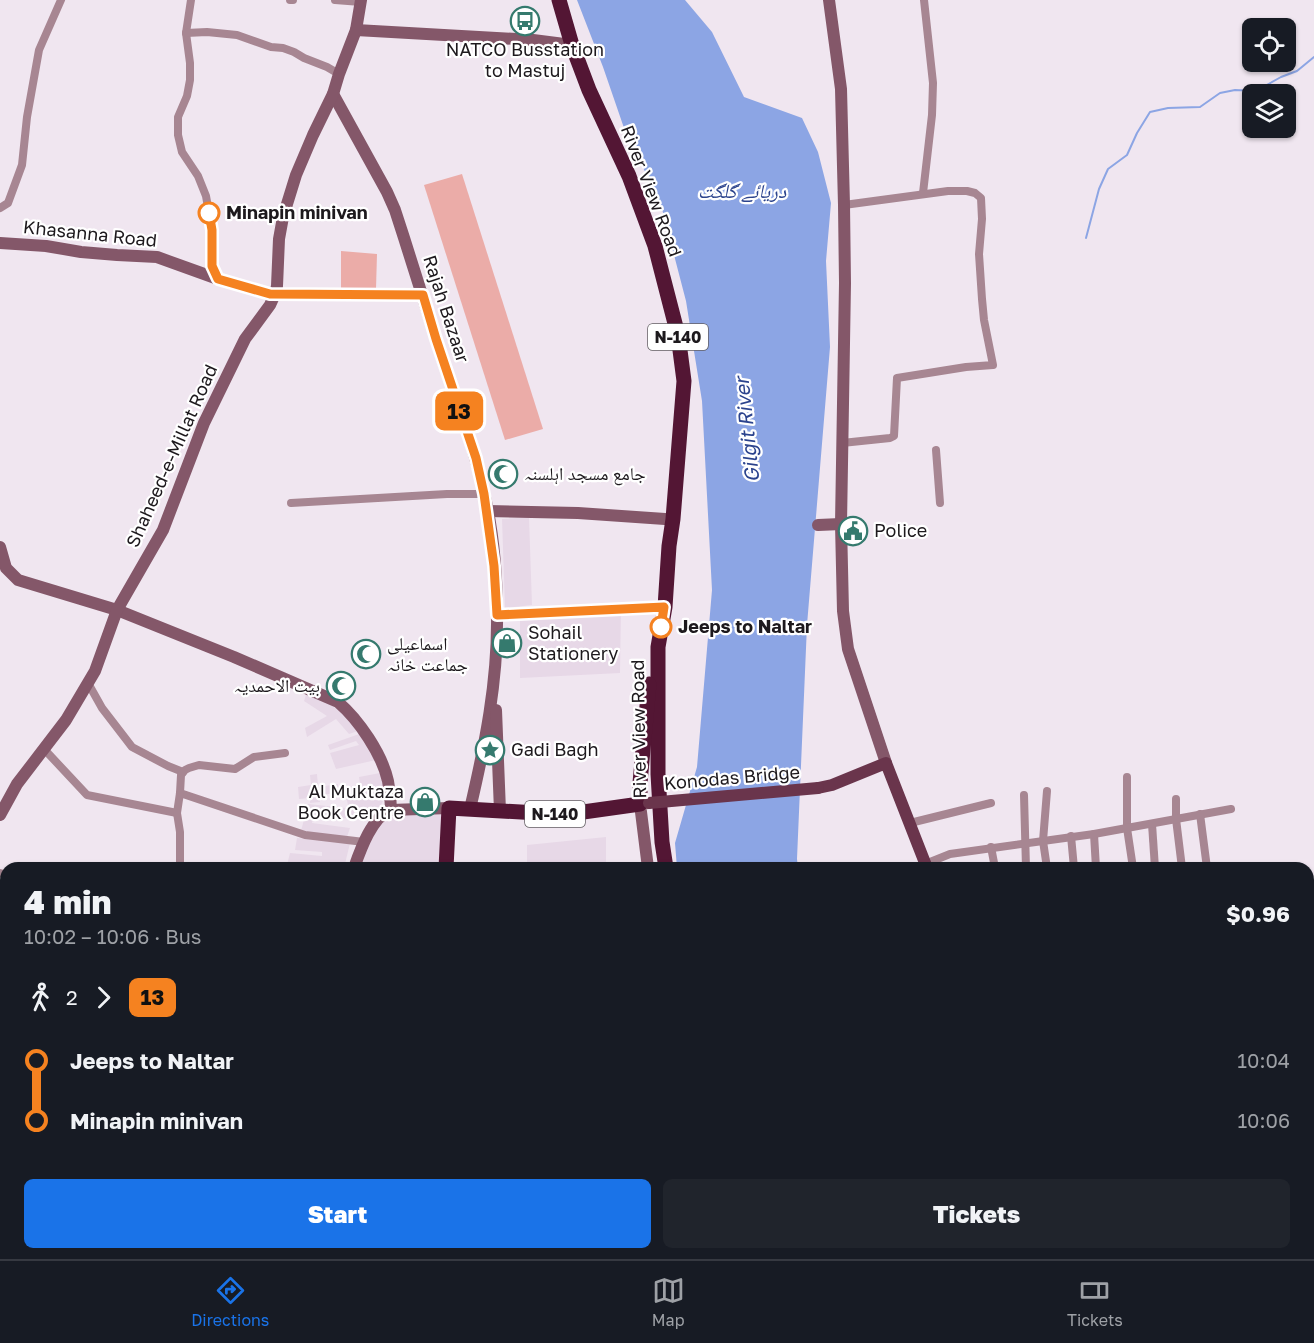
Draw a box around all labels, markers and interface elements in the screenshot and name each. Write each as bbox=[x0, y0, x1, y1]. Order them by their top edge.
bus stop icon: NATCO Busstation to Mastuj bbox=[509, 5, 541, 37]
map controls bbox=[1242, 18, 1296, 138]
button: locate bbox=[1242, 18, 1296, 72]
place label: NATCO Busstation to Mastuj bbox=[446, 38, 604, 81]
button: layers bbox=[1242, 84, 1296, 138]
street label: River View Road bbox=[617, 122, 687, 260]
water label: دریائے گلگت bbox=[698, 178, 787, 203]
place label: Minapin minivan bbox=[226, 201, 368, 223]
marker: Minapin minivan bbox=[198, 202, 220, 224]
street label: Khasanna Road bbox=[22, 215, 158, 251]
street label: Rajah Bazaar bbox=[419, 252, 475, 365]
road number: N-140 bbox=[648, 324, 708, 350]
street label: Shaheed-e-Millat Road bbox=[121, 361, 221, 550]
water label: Gilgit River bbox=[728, 373, 764, 484]
line badge: 13 bbox=[432, 392, 486, 430]
text: 13 bbox=[447, 398, 471, 424]
mosque icon: جامع مسجد اہلسنہ bbox=[487, 458, 519, 490]
place label: جامع مسجد اہلسنہ bbox=[524, 462, 646, 486]
public building icon: Police bbox=[837, 515, 869, 547]
place label: Police bbox=[874, 519, 927, 541]
place label: Jeeps to Naltar bbox=[678, 615, 812, 637]
marker: Jeeps to Naltar bbox=[650, 616, 672, 638]
place label: Sohail Stationery bbox=[528, 621, 618, 664]
shop icon: Sohail Stationery bbox=[491, 627, 523, 659]
place label: اسماعیلی جماعت خانہ bbox=[387, 632, 468, 675]
mosque icon: اسماعیلی جماعت خانہ bbox=[350, 638, 382, 670]
street label: River View Road bbox=[626, 659, 650, 799]
mosque icon: بیت الاحمدیہ bbox=[325, 670, 357, 702]
place label: بیت الاحمدیہ bbox=[234, 674, 320, 697]
place icon: Gadi Bagh bbox=[474, 734, 506, 766]
place label: Gadi Bagh bbox=[511, 738, 599, 760]
street label: Konodas Bridge bbox=[663, 760, 801, 794]
place label: Al Muktaza Book Centre bbox=[298, 780, 404, 823]
shop icon: Al Muktaza Book Centre bbox=[409, 786, 441, 818]
road number: N-140 bbox=[525, 801, 585, 827]
text: 4 min bbox=[24, 882, 111, 921]
text: $0.96 bbox=[1226, 900, 1290, 927]
text: 10:02 – 10:06 · Bus bbox=[24, 924, 201, 948]
icon: walk bbox=[24, 981, 57, 1014]
icon: forward bbox=[87, 981, 120, 1014]
text: 13 bbox=[141, 984, 164, 1010]
text: 2 bbox=[66, 985, 78, 1009]
text: Jeeps to Naltar bbox=[70, 1047, 234, 1074]
text: 10:04 bbox=[1237, 1048, 1290, 1072]
text: Minapin minivan bbox=[70, 1107, 243, 1134]
text: 10:06 bbox=[1237, 1108, 1290, 1132]
button: Start bbox=[24, 1179, 651, 1248]
button: Tickets bbox=[663, 1179, 1290, 1248]
tab: Directions bbox=[191, 1274, 269, 1330]
tab: Map bbox=[652, 1274, 685, 1330]
tab: Tickets bbox=[1067, 1274, 1123, 1330]

